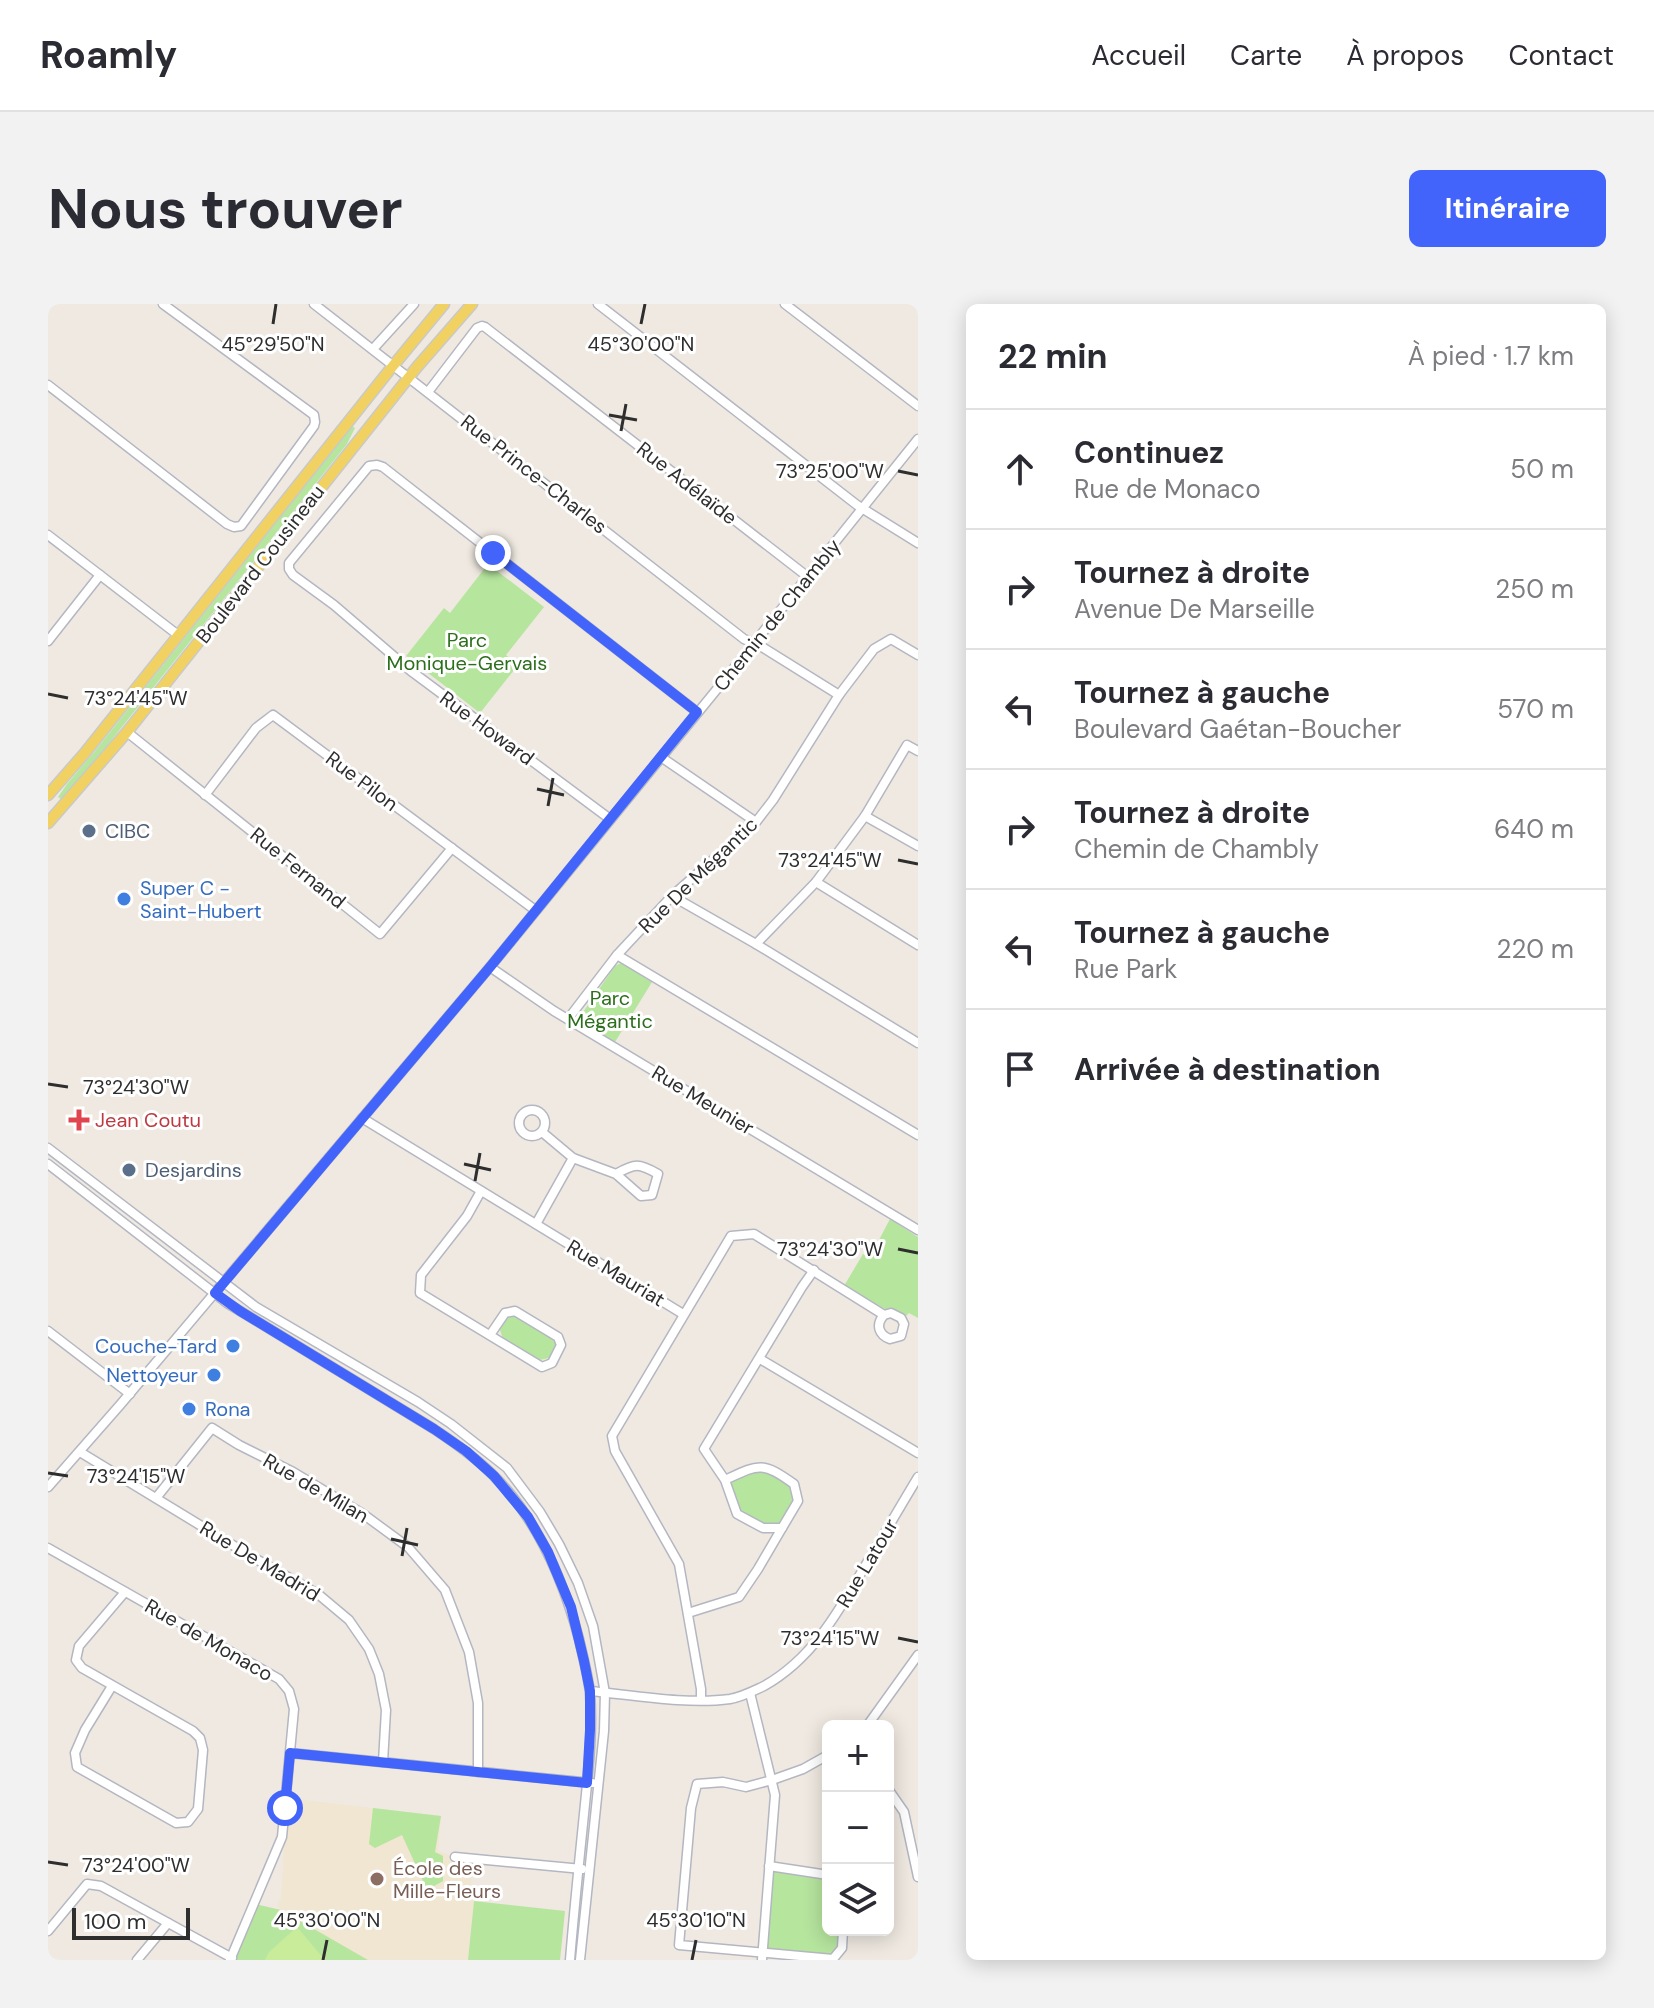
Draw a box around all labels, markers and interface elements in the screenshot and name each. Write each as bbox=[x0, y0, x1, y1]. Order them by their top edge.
text: Roamly bbox=[40, 30, 177, 80]
text: Accueil bbox=[1091, 37, 1186, 74]
text: Carte bbox=[1230, 37, 1302, 74]
text: À propos bbox=[1346, 37, 1464, 74]
text: Contact bbox=[1508, 37, 1614, 74]
button: Itinéraire bbox=[1409, 170, 1606, 247]
text: Nous trouver bbox=[48, 172, 403, 245]
text: 45°29'50"N bbox=[221, 331, 325, 357]
text: 45°30'00"N bbox=[588, 331, 694, 357]
text: 22 min bbox=[998, 334, 1108, 379]
text: À pied · 1.7 km bbox=[1408, 339, 1574, 373]
street label: Rue Prince-Charles bbox=[456, 409, 612, 539]
text: Continuez bbox=[1074, 433, 1224, 472]
street label: Rue Adélaïde bbox=[632, 436, 742, 530]
icon: ahead bbox=[998, 447, 1042, 491]
text: 50 m bbox=[1510, 452, 1574, 486]
text: 73°25'00"W bbox=[776, 458, 884, 484]
text: Rue de Monaco bbox=[1074, 472, 1261, 506]
street label: Boulevard Cousineau bbox=[190, 479, 330, 649]
street label: Chemin de Chambly bbox=[708, 534, 846, 696]
route end bbox=[475, 535, 511, 571]
text: Tournez à droite bbox=[1074, 553, 1310, 592]
icon: right bbox=[998, 567, 1042, 611]
text: 250 m bbox=[1495, 572, 1574, 606]
text: Avenue De Marseille bbox=[1074, 592, 1315, 626]
park label: Parc Monique-Gervais bbox=[387, 627, 547, 676]
text: Tournez à gauche bbox=[1074, 673, 1330, 712]
text: 73°24'45"W bbox=[84, 685, 188, 711]
street label: Rue Howard bbox=[435, 685, 539, 771]
icon: left bbox=[998, 687, 1042, 731]
text: 570 m bbox=[1497, 692, 1574, 726]
text: Boulevard Gaétan-Boucher bbox=[1074, 712, 1401, 746]
street label: Rue Pilon bbox=[321, 745, 403, 817]
text: Tournez à droite bbox=[1074, 793, 1310, 832]
icon: right bbox=[998, 807, 1042, 851]
street label: Rue De Mégantic bbox=[633, 811, 763, 939]
text: 640 m bbox=[1494, 812, 1574, 846]
place label: CIBC bbox=[105, 818, 150, 844]
marker: CIBC bbox=[80, 822, 98, 840]
street label: Rue Fernand bbox=[245, 822, 351, 914]
text: Chemin de Chambly bbox=[1074, 832, 1319, 866]
text: 73°24'45"W bbox=[778, 847, 882, 873]
place label: Super C - Saint-Hubert bbox=[140, 875, 262, 924]
marker: Super C - Saint-Hubert bbox=[115, 890, 133, 908]
text: Tournez à gauche bbox=[1074, 913, 1330, 952]
icon: left bbox=[998, 927, 1042, 971]
text: 220 m bbox=[1496, 932, 1574, 966]
text: Rue Park bbox=[1074, 952, 1177, 986]
park label: Parc Mégantic bbox=[567, 985, 653, 1034]
icon: arrive bbox=[998, 1047, 1042, 1091]
text: Arrivée à destination bbox=[1074, 1050, 1380, 1089]
street label: Rue Meunier bbox=[647, 1059, 759, 1141]
text: 73°24'30"W bbox=[83, 1074, 189, 1100]
place label: Jean Coutu bbox=[95, 1107, 201, 1133]
marker: Jean Coutu bbox=[70, 1111, 88, 1129]
place label: Desjardins bbox=[145, 1157, 242, 1183]
marker: Desjardins bbox=[120, 1161, 138, 1179]
street label: Rue Mauriat bbox=[562, 1234, 670, 1313]
text: 73°24'30"W bbox=[777, 1236, 883, 1262]
place label: Couche-Tard bbox=[95, 1333, 217, 1359]
marker: Couche-Tard bbox=[224, 1337, 242, 1355]
place label: Nettoyeur bbox=[106, 1362, 198, 1388]
marker: Nettoyeur bbox=[205, 1366, 223, 1384]
place label: Rona bbox=[205, 1396, 251, 1422]
marker: Rona bbox=[180, 1400, 198, 1418]
street label: Rue de Milan bbox=[259, 1447, 373, 1529]
text: 73°24'15"W bbox=[87, 1463, 185, 1489]
street label: Rue Latour bbox=[830, 1514, 904, 1612]
street label: Rue De Madrid bbox=[195, 1515, 325, 1607]
street label: Rue de Monaco bbox=[140, 1593, 278, 1687]
text: 73°24'15"W bbox=[781, 1625, 879, 1651]
map controls bbox=[822, 1720, 894, 1936]
button: + bbox=[822, 1720, 894, 1792]
route start bbox=[267, 1790, 303, 1826]
button: − bbox=[822, 1792, 894, 1864]
text: 73°24'00"W bbox=[82, 1852, 190, 1878]
place label: École des Mille-Fleurs bbox=[393, 1855, 501, 1904]
button: layers bbox=[822, 1864, 894, 1936]
marker: École des Mille-Fleurs bbox=[368, 1870, 386, 1888]
scale bar bbox=[72, 1904, 190, 1940]
text: 100 m bbox=[84, 1907, 146, 1936]
text: 45°30'00"N bbox=[274, 1907, 380, 1933]
text: 45°30'10"N bbox=[646, 1907, 746, 1933]

